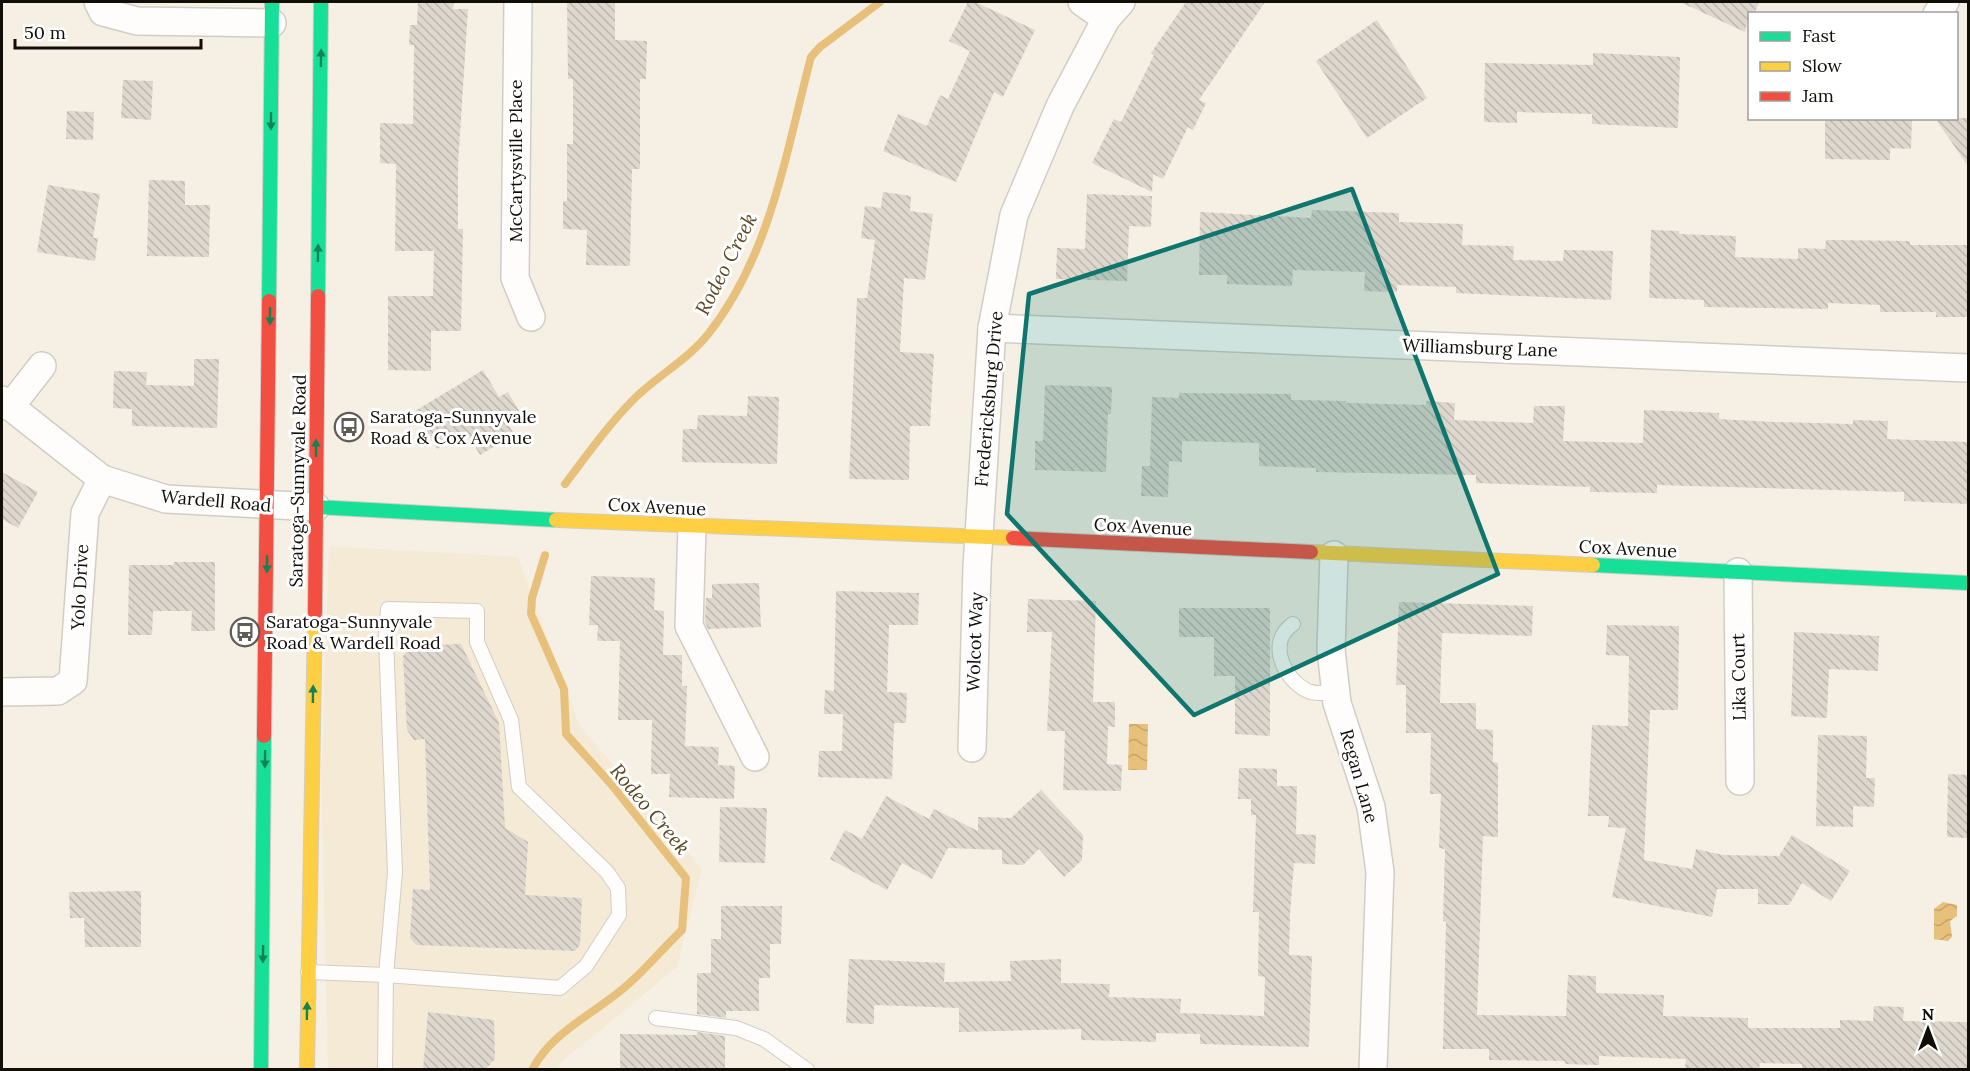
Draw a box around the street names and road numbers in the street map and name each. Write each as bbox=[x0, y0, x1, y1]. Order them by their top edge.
street label: McCartysville Place bbox=[504, 79, 527, 243]
street label: Fredericksburg Drive bbox=[969, 310, 1008, 488]
street label: Williamsburg Lane bbox=[1402, 333, 1558, 362]
street label: Saratoga-Sunnyvale Road bbox=[284, 374, 311, 588]
street label: Wardell Road bbox=[160, 484, 273, 517]
street label: Cox Avenue bbox=[607, 492, 707, 521]
street label: Cox Avenue bbox=[1093, 512, 1193, 541]
street label: Cox Avenue bbox=[1578, 534, 1678, 563]
street label: Yolo Drive bbox=[66, 543, 93, 631]
street label: Wolcot Way bbox=[961, 591, 988, 692]
street label: Lika Court bbox=[1726, 633, 1751, 721]
street label: Regan Lane bbox=[1335, 726, 1384, 826]

